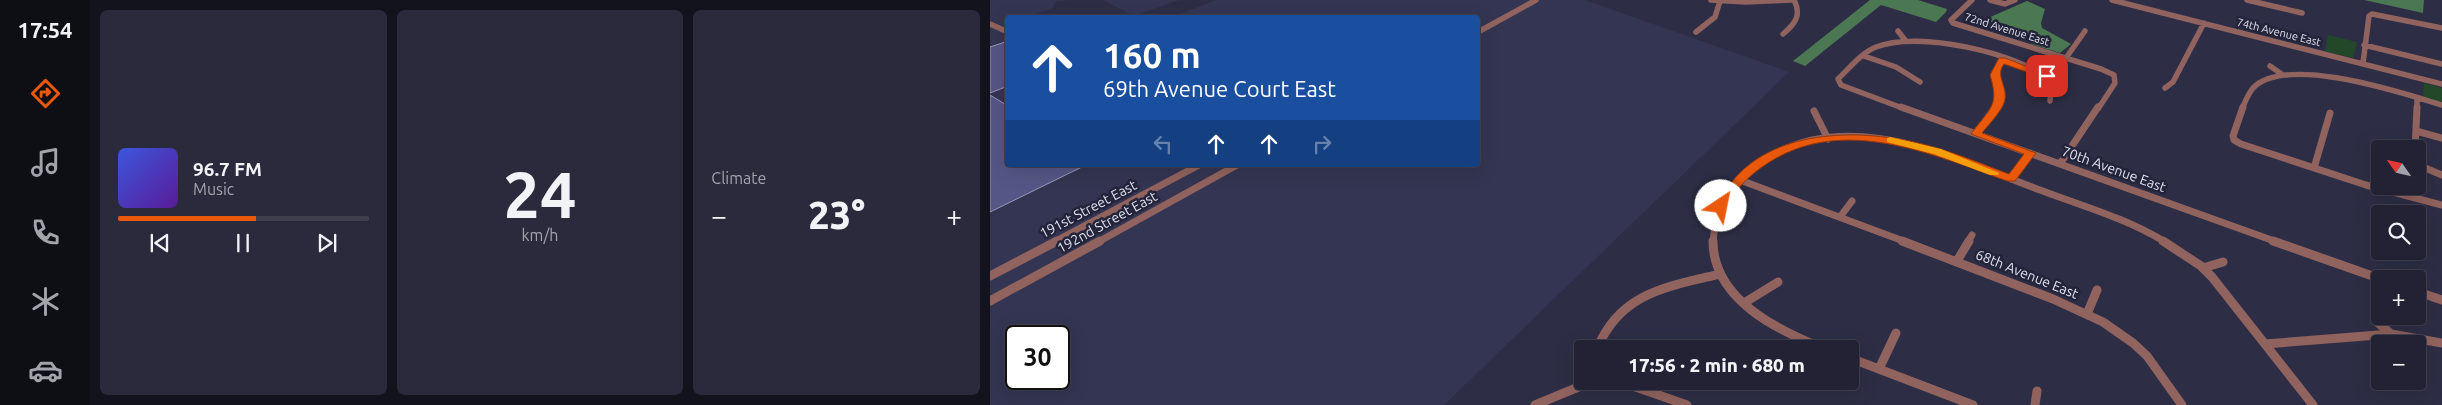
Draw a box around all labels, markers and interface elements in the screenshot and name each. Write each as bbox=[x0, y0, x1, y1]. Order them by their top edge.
street label: 72nd Avenue East bbox=[1963, 10, 2052, 48]
street label: 74th Avenue East bbox=[2236, 16, 2323, 48]
text: 17:54 bbox=[17, 17, 73, 42]
icon: ahead bbox=[1020, 35, 1085, 100]
text: 160 m bbox=[1103, 35, 1201, 75]
pin bbox=[2026, 55, 2068, 97]
icon: arrive bbox=[2033, 62, 2061, 90]
icon: directions bbox=[28, 76, 63, 111]
text: 69th Avenue Court East bbox=[1103, 76, 1336, 101]
icon: left bbox=[1149, 130, 1177, 158]
icon: ahead bbox=[1202, 130, 1230, 158]
icon: ahead bbox=[1255, 130, 1283, 158]
icon: right bbox=[1308, 130, 1336, 158]
north arrow bbox=[2371, 140, 2426, 195]
map controls bbox=[2371, 140, 2426, 390]
street label: 70th Avenue East bbox=[2060, 143, 2169, 195]
icon: music bbox=[28, 145, 63, 180]
text: 24 bbox=[503, 157, 577, 230]
text: 96.7 FM bbox=[193, 158, 262, 180]
text: Climate bbox=[711, 169, 766, 187]
street label: 191st Street East bbox=[1037, 176, 1140, 241]
position arrow bbox=[1694, 179, 1746, 231]
text: Music bbox=[193, 180, 234, 198]
street label: 192nd Street East bbox=[1054, 188, 1160, 256]
text: 23° bbox=[808, 194, 865, 236]
text: − bbox=[711, 200, 727, 231]
text: + bbox=[946, 200, 962, 231]
button: search bbox=[2371, 205, 2426, 260]
icon: phone bbox=[28, 215, 63, 250]
text: km/h bbox=[522, 226, 558, 244]
icon: previous bbox=[146, 229, 174, 257]
icon: pause bbox=[229, 229, 257, 257]
icon: next bbox=[313, 229, 341, 257]
street label: 68th Avenue East bbox=[1973, 246, 2081, 302]
button: + bbox=[2371, 270, 2426, 325]
icon: climate bbox=[28, 284, 63, 319]
speed limit sign: 30 bbox=[1005, 325, 1070, 390]
button: − bbox=[2371, 335, 2426, 390]
icon: car bbox=[28, 353, 63, 388]
text: 17:56 · 2 min · 680 m bbox=[1628, 354, 1805, 376]

